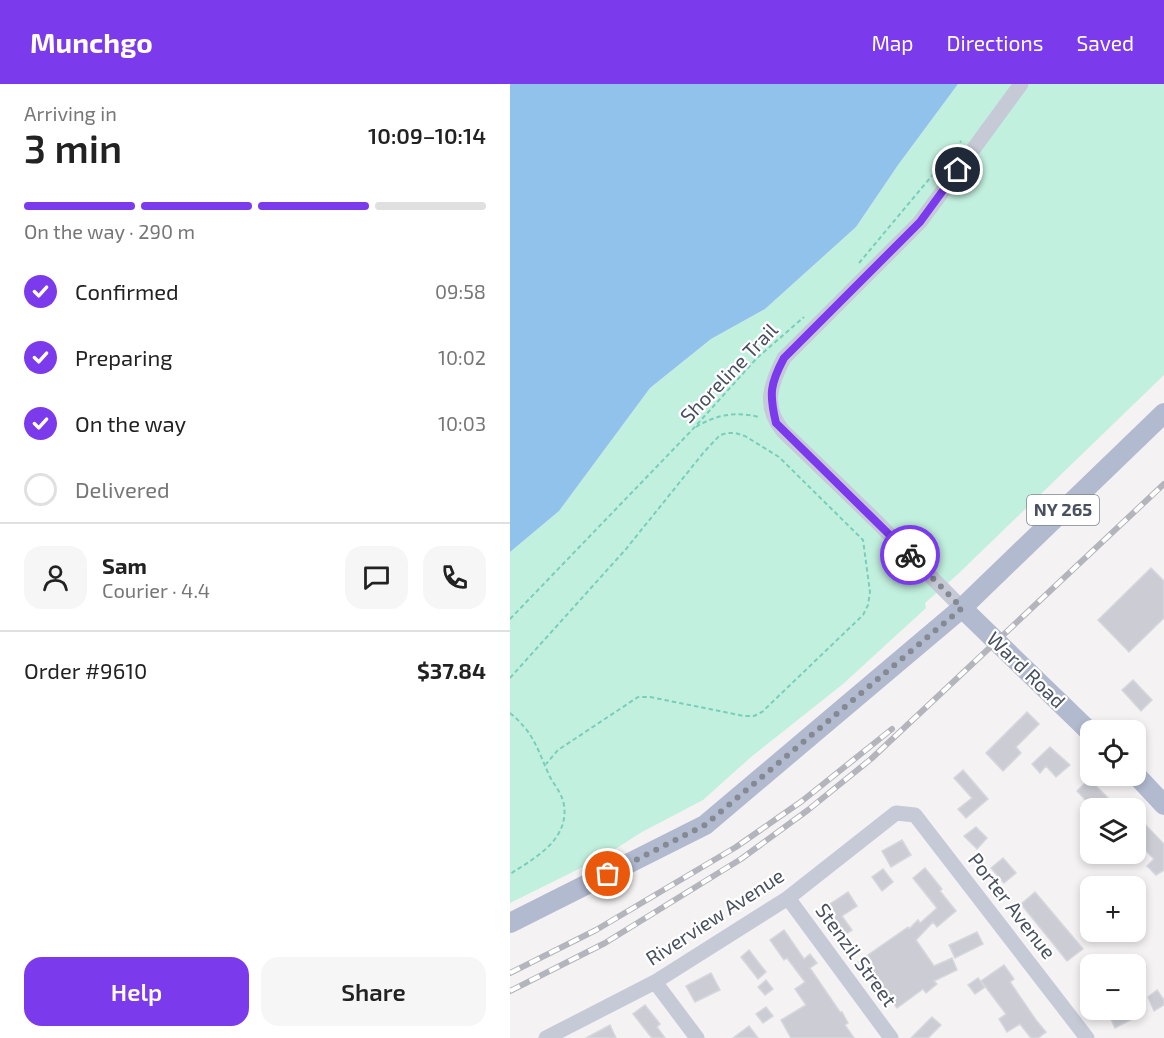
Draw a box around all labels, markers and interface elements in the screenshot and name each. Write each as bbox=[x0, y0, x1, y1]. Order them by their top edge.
text: Munchgo bbox=[30, 25, 153, 59]
text: Map bbox=[871, 30, 914, 55]
text: Directions bbox=[947, 30, 1043, 55]
text: Saved bbox=[1076, 30, 1134, 55]
text: Arriving in bbox=[24, 101, 117, 125]
text: 10:09–10:14 bbox=[368, 122, 486, 148]
text: 3 min bbox=[24, 124, 122, 171]
pin bbox=[932, 144, 983, 195]
icon: home bbox=[941, 153, 974, 186]
text: On the way · 290 m bbox=[24, 219, 195, 243]
icon: check bbox=[24, 275, 57, 308]
text: Confirmed bbox=[75, 278, 179, 304]
text: 09:58 bbox=[435, 279, 486, 303]
street label: Shoreline Trail bbox=[675, 317, 782, 427]
icon: check bbox=[24, 341, 57, 374]
text: Preparing bbox=[75, 344, 173, 370]
text: 10:02 bbox=[438, 345, 486, 369]
icon: check bbox=[24, 407, 57, 440]
text: On the way bbox=[75, 410, 186, 436]
text: 10:03 bbox=[438, 411, 486, 435]
text: Delivered bbox=[75, 476, 170, 502]
road number: NY 265 bbox=[1027, 495, 1099, 525]
courier bbox=[880, 525, 940, 585]
icon: bike bbox=[894, 539, 927, 572]
button: person bbox=[24, 546, 87, 609]
button: chat bbox=[345, 546, 408, 609]
button: phone bbox=[423, 546, 486, 609]
text: Sam bbox=[102, 552, 147, 578]
text: Courier · 4.4 bbox=[102, 578, 210, 602]
street label: Ward Road bbox=[983, 626, 1071, 712]
text: Order #9610 bbox=[24, 657, 147, 683]
text: $37.84 bbox=[417, 657, 486, 683]
map controls bbox=[1080, 720, 1146, 1020]
button: locate bbox=[1080, 720, 1146, 786]
button: layers bbox=[1080, 798, 1146, 864]
pin bbox=[582, 848, 633, 899]
street label: Porter Avenue bbox=[964, 848, 1062, 963]
icon: bag bbox=[591, 857, 624, 890]
street label: Riverview Avenue bbox=[641, 863, 788, 970]
button: + bbox=[1080, 876, 1146, 942]
street label: Stenzil Street bbox=[811, 898, 903, 1011]
button: − bbox=[1080, 954, 1146, 1020]
button: Help bbox=[24, 957, 249, 1026]
button: Share bbox=[261, 957, 486, 1026]

